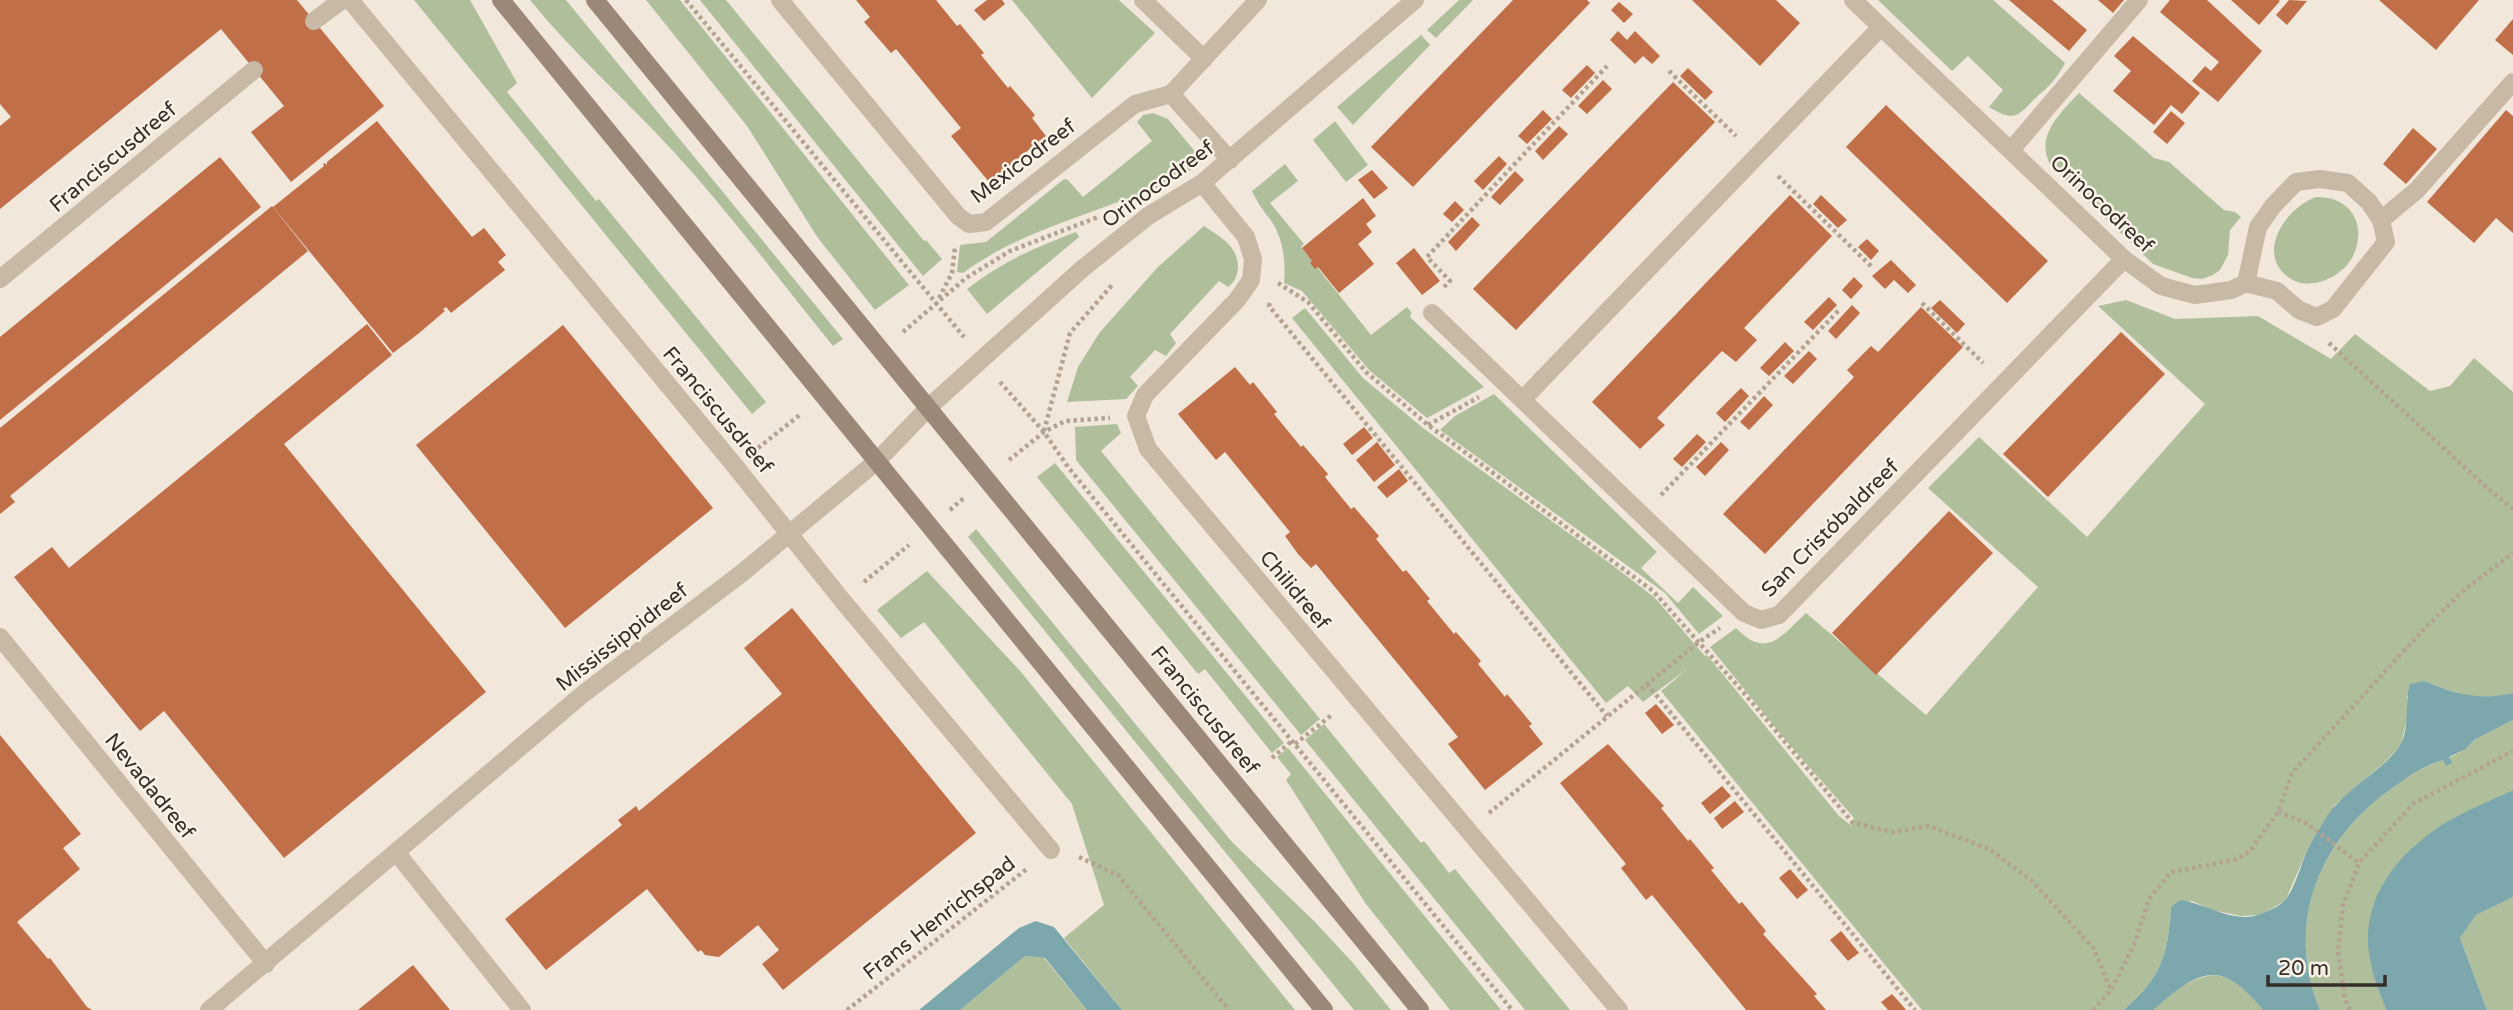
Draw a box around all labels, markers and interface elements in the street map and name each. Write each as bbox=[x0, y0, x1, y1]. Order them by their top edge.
street label: Franciscusdreef bbox=[45, 97, 182, 218]
street label: Mexicodreef bbox=[966, 114, 1081, 209]
street label: Orinocodreef bbox=[1097, 135, 1219, 233]
street label: Orinocodreef bbox=[2045, 150, 2159, 259]
street label: Franciscusdreef bbox=[657, 342, 778, 479]
street label: San Cristóbaldreef bbox=[1756, 454, 1904, 602]
street label: Chilidreef bbox=[1254, 546, 1335, 635]
street label: Mississippidreef bbox=[551, 578, 693, 697]
street label: Franciscusdreef bbox=[1145, 641, 1264, 780]
street label: Nevadadreef bbox=[99, 728, 200, 844]
street label: Frans Henrichspad bbox=[858, 851, 1020, 986]
scale bar bbox=[2268, 944, 2385, 988]
text: 20 m bbox=[2278, 956, 2329, 981]

